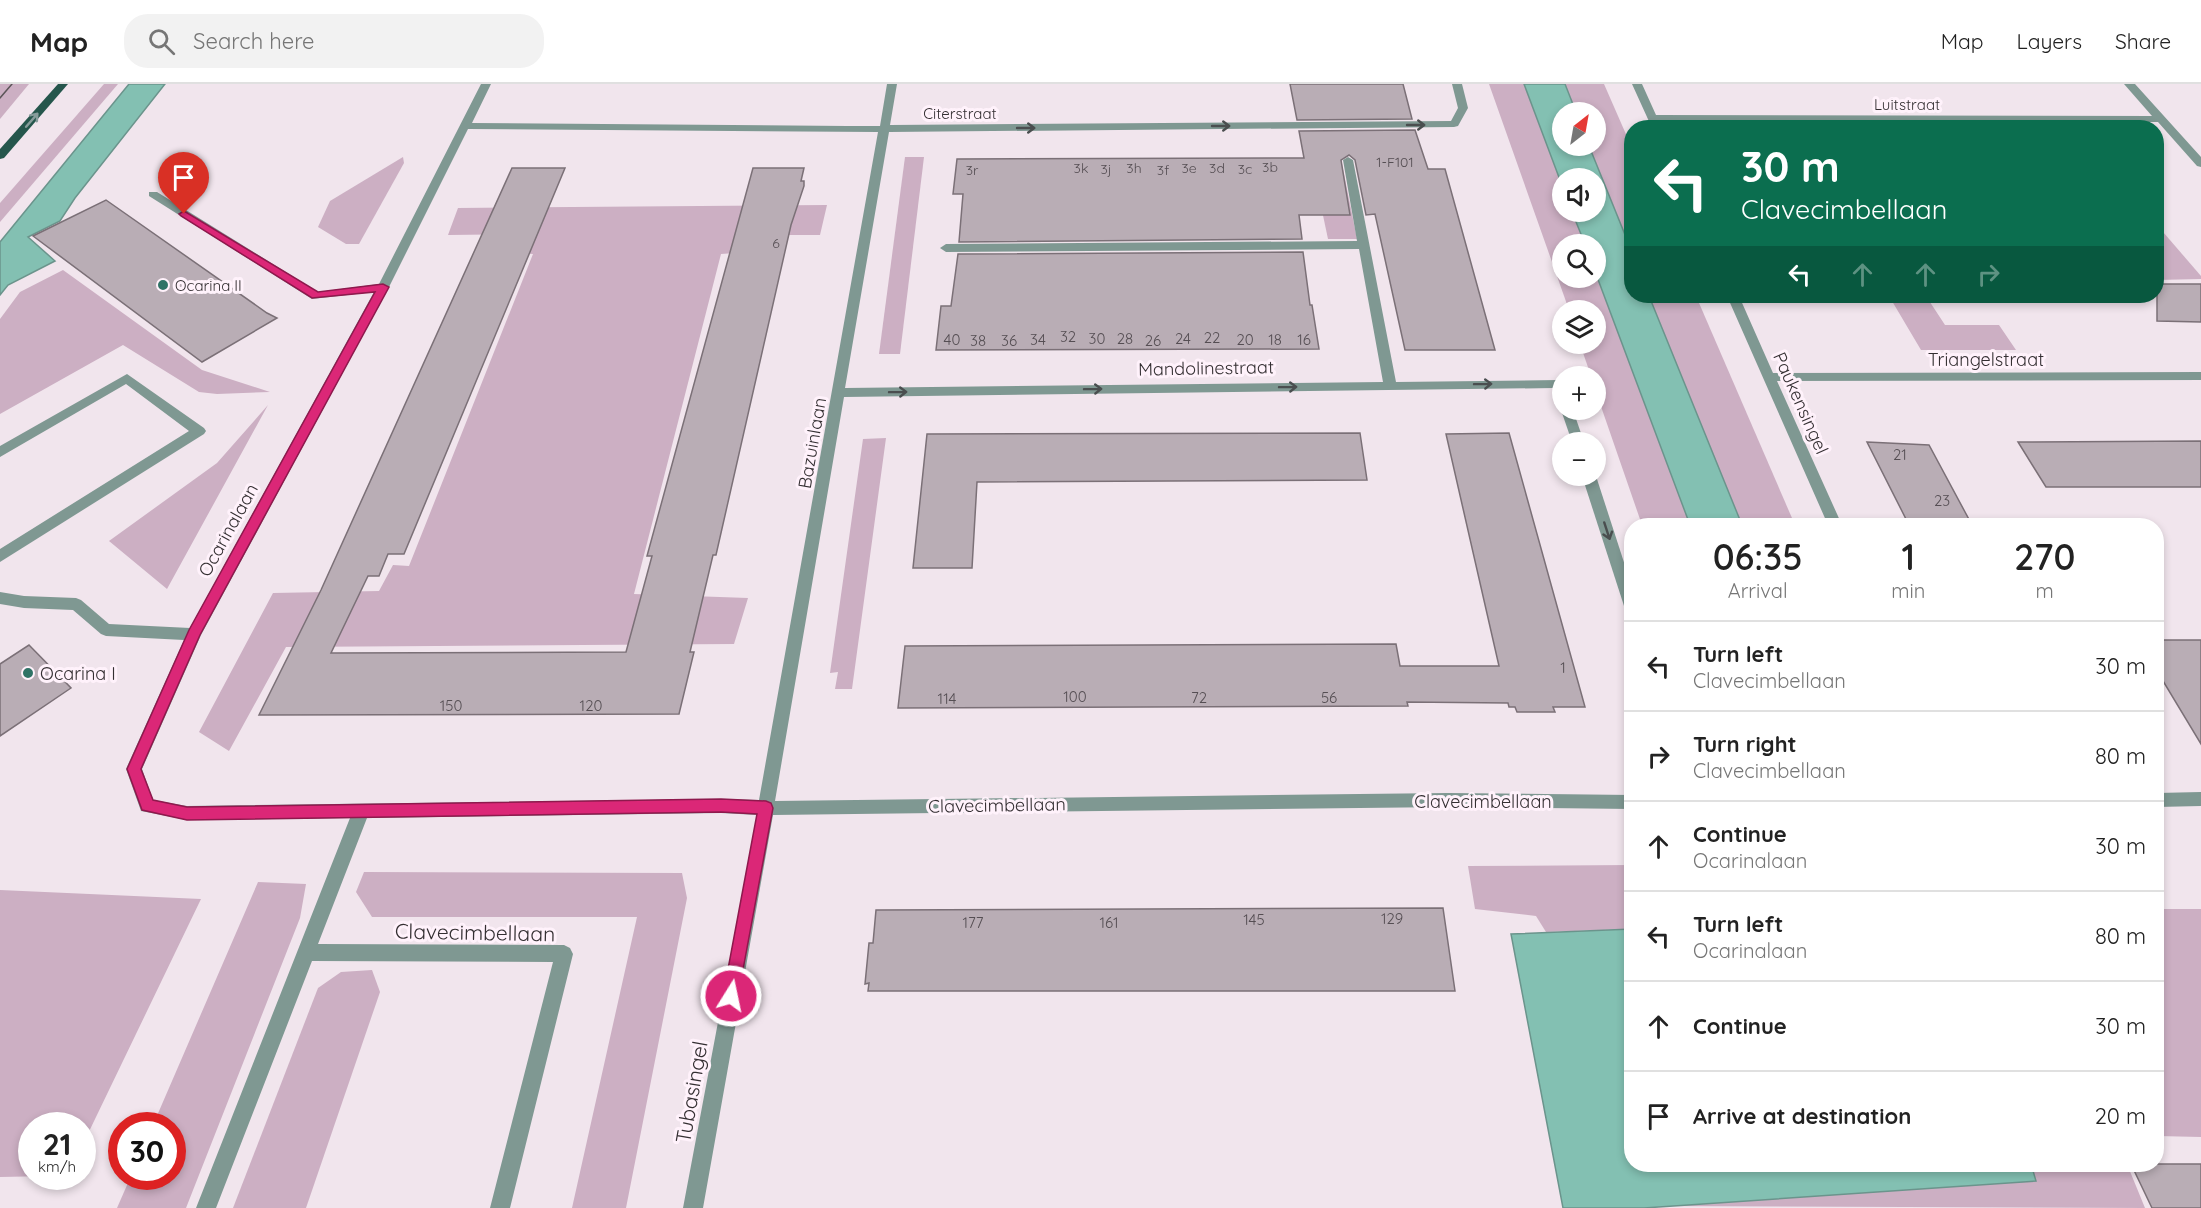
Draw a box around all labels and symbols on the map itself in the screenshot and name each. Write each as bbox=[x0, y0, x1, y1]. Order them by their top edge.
street label: Luitstraat bbox=[1874, 95, 1940, 114]
north arrow bbox=[1552, 102, 1606, 156]
street label: Citerstraat bbox=[923, 104, 997, 123]
one-way arrow bbox=[25, 112, 38, 128]
one-way arrow bbox=[1405, 119, 1425, 131]
one-way arrow bbox=[1210, 120, 1230, 132]
one-way arrow bbox=[1015, 122, 1035, 134]
pin bbox=[158, 152, 209, 214]
house number: 1-F101 bbox=[1376, 153, 1414, 171]
house number: 3b bbox=[1262, 158, 1278, 176]
house number: 3k bbox=[1074, 159, 1088, 177]
house number: 3h bbox=[1126, 159, 1142, 177]
house number: 3e bbox=[1181, 159, 1197, 177]
house number: 3d bbox=[1209, 159, 1225, 177]
house number: 3j bbox=[1100, 160, 1112, 178]
house number: 3c bbox=[1238, 160, 1252, 178]
house number: 3r bbox=[966, 161, 979, 179]
house number: 3f bbox=[1157, 161, 1169, 179]
house number: 6 bbox=[772, 234, 780, 252]
place label: Ocarina II bbox=[175, 276, 242, 295]
marker: Ocarina II bbox=[156, 278, 170, 292]
house number: 32 bbox=[1060, 327, 1076, 346]
house number: 22 bbox=[1204, 328, 1220, 347]
house number: 30 bbox=[1089, 329, 1105, 348]
house number: 28 bbox=[1117, 329, 1133, 348]
house number: 24 bbox=[1175, 329, 1191, 348]
house number: 40 bbox=[944, 330, 960, 349]
house number: 34 bbox=[1030, 330, 1046, 349]
house number: 20 bbox=[1236, 330, 1254, 349]
house number: 18 bbox=[1268, 330, 1282, 349]
house number: 16 bbox=[1297, 330, 1311, 349]
house number: 38 bbox=[970, 331, 986, 350]
house number: 36 bbox=[1001, 331, 1017, 350]
house number: 26 bbox=[1145, 331, 1161, 350]
street label: Paukensingel bbox=[1768, 348, 1834, 458]
street label: Triangelstraat bbox=[1928, 348, 2044, 371]
street label: Mandolinestraat bbox=[1138, 355, 1274, 381]
one-way arrow bbox=[1472, 379, 1492, 390]
one-way arrow bbox=[1277, 381, 1297, 393]
one-way arrow bbox=[1082, 383, 1102, 395]
one-way arrow bbox=[887, 386, 907, 398]
street label: Bazuinlaan bbox=[793, 396, 831, 490]
house number: 21 bbox=[1893, 445, 1907, 464]
street label: Ocarinalaan bbox=[193, 479, 263, 581]
house number: 23 bbox=[1934, 491, 1950, 510]
one-way arrow bbox=[1602, 521, 1613, 540]
house number: 1 bbox=[1560, 658, 1566, 677]
place label: Ocarina I bbox=[40, 662, 116, 685]
marker: Ocarina I bbox=[21, 666, 35, 680]
house number: 100 bbox=[1063, 687, 1087, 706]
house number: 72 bbox=[1191, 688, 1207, 707]
house number: 56 bbox=[1321, 688, 1337, 707]
house number: 114 bbox=[938, 689, 956, 708]
house number: 150 bbox=[440, 696, 462, 715]
house number: 120 bbox=[580, 696, 602, 715]
street label: Clavecimbellaan bbox=[1414, 790, 1552, 813]
street label: Clavecimbellaan bbox=[928, 792, 1066, 818]
house number: 129 bbox=[1381, 909, 1403, 928]
house number: 145 bbox=[1243, 910, 1265, 929]
house number: 177 bbox=[963, 913, 984, 932]
house number: 161 bbox=[1099, 913, 1119, 932]
street label: Clavecimbellaan bbox=[395, 918, 555, 946]
position arrow bbox=[699, 964, 763, 1028]
street label: Tubasingel bbox=[669, 1039, 713, 1145]
speed limit sign: 30 bbox=[108, 1112, 186, 1190]

